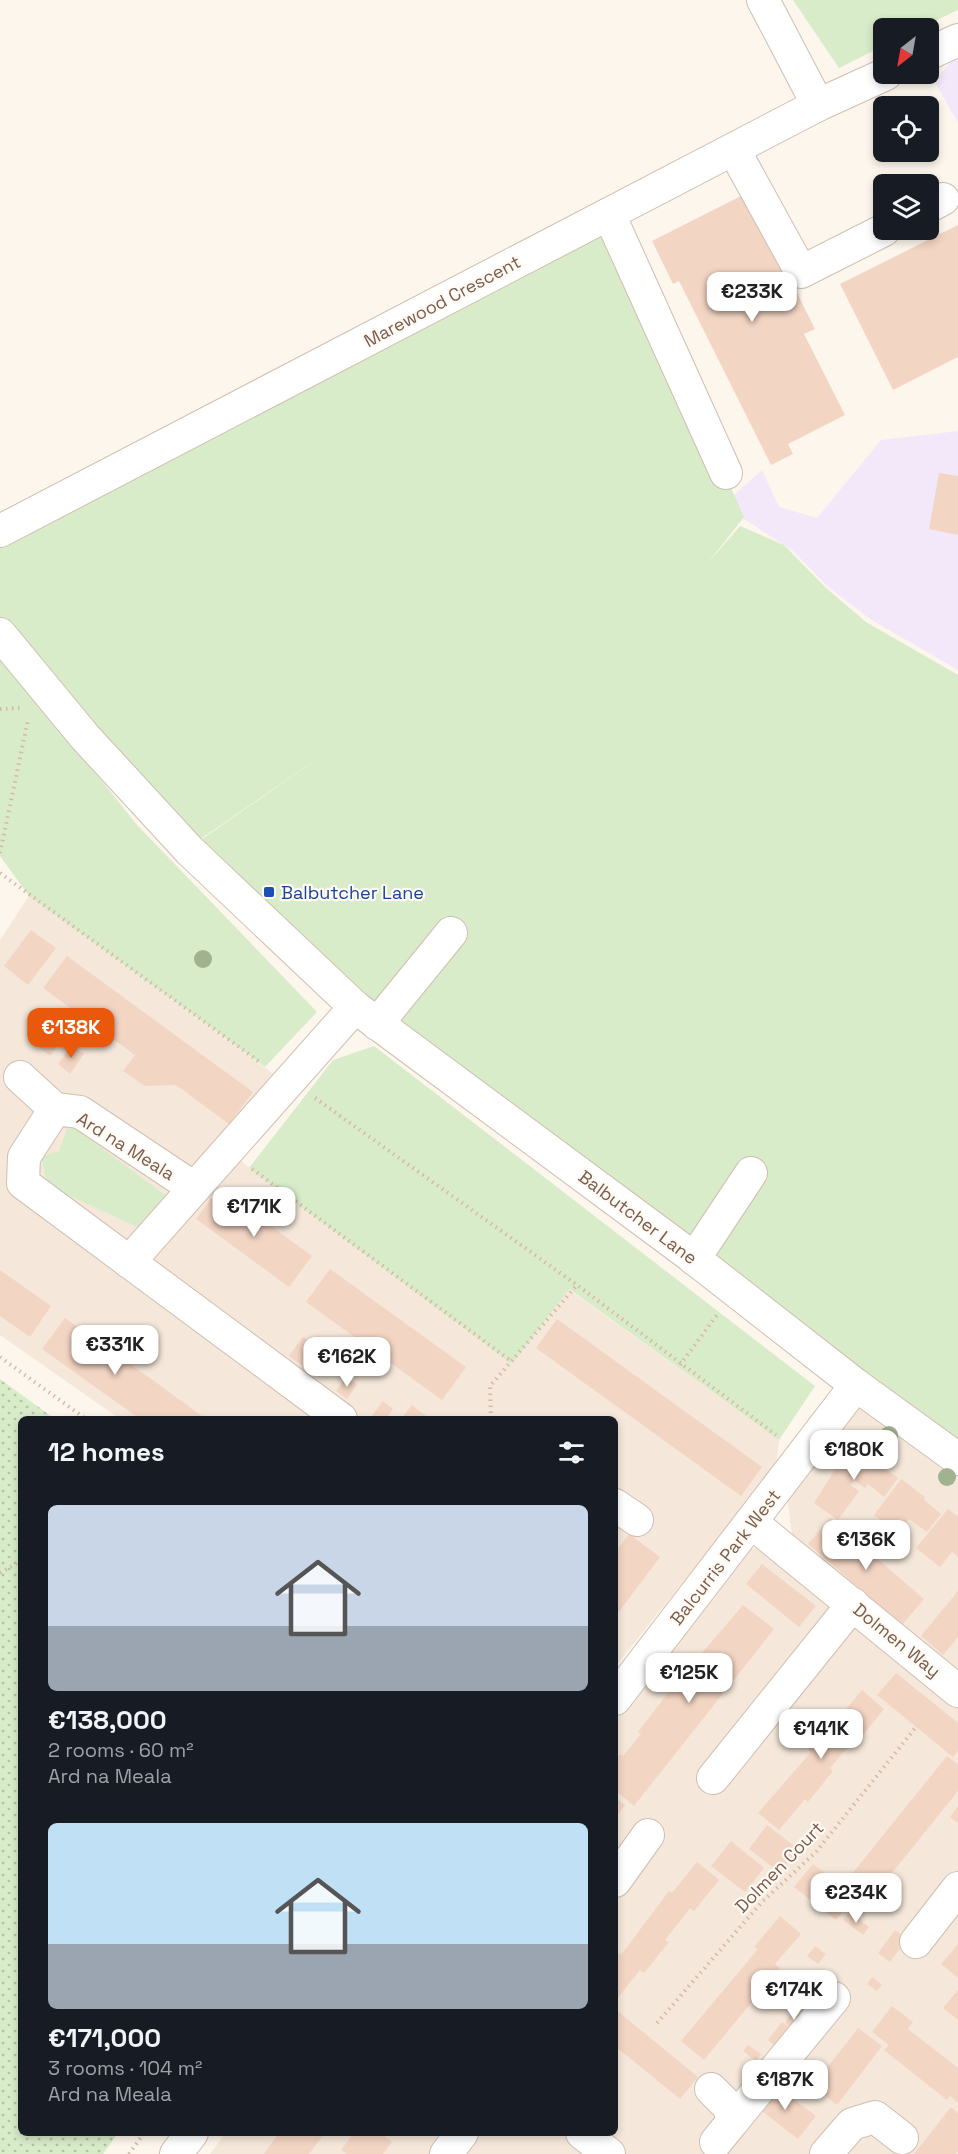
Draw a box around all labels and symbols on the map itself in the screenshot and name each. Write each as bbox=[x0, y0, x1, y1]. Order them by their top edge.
north arrow bbox=[873, 18, 939, 84]
street label: Marewood Crescent bbox=[360, 250, 524, 352]
pin: €233K bbox=[710, 272, 794, 323]
place label: Balbutcher Lane bbox=[281, 881, 424, 904]
marker: Balbutcher Lane bbox=[262, 885, 276, 899]
pin: €138K bbox=[29, 1008, 113, 1059]
street label: Ard na Meala bbox=[73, 1107, 179, 1185]
street label: Balbutcher Lane bbox=[574, 1165, 702, 1269]
pin: €171K bbox=[212, 1187, 296, 1238]
pin: €331K bbox=[73, 1325, 157, 1376]
pin: €162K bbox=[305, 1337, 389, 1388]
pin: €180K bbox=[812, 1430, 896, 1481]
street label: Balcurris Park West bbox=[665, 1484, 785, 1630]
pin: €136K bbox=[824, 1520, 908, 1571]
street label: Dolmen Way bbox=[849, 1598, 945, 1682]
pin: €125K bbox=[647, 1653, 731, 1704]
pin: €141K bbox=[779, 1709, 863, 1760]
street label: Dolmen Court bbox=[730, 1817, 828, 1917]
pin: €234K bbox=[814, 1873, 898, 1924]
pin: €174K bbox=[752, 1970, 836, 2021]
pin: €187K bbox=[743, 2060, 827, 2111]

